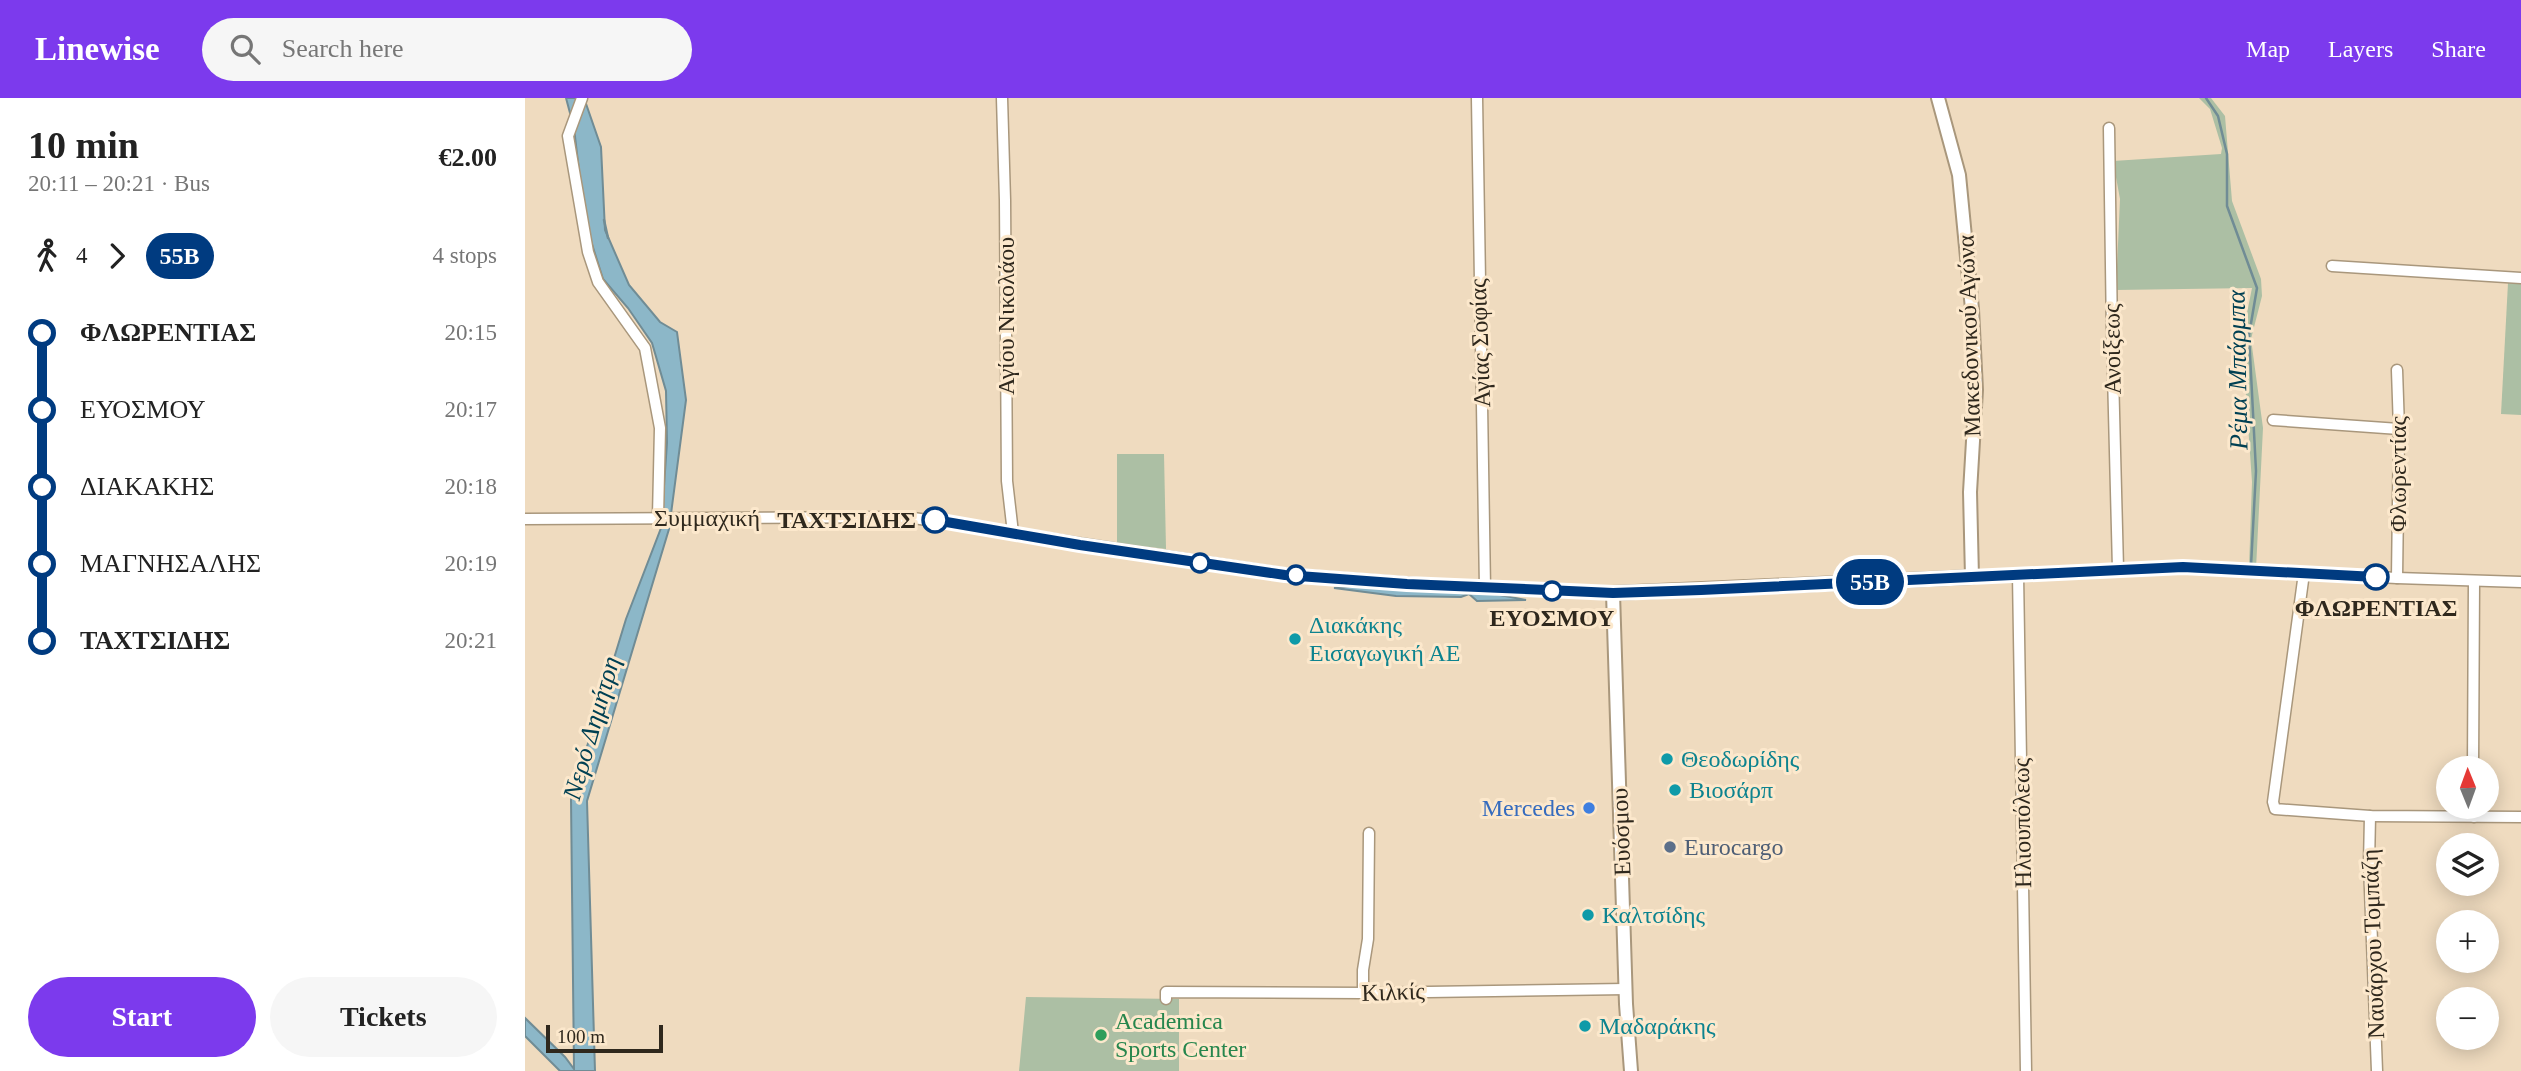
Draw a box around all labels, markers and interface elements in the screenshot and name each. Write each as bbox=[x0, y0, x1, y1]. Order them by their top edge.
search box bbox=[202, 18, 692, 81]
icon: search bbox=[226, 30, 264, 68]
text: Linewise bbox=[35, 31, 160, 67]
text: Search here bbox=[282, 34, 404, 63]
text: Map bbox=[2246, 36, 2290, 62]
text: Layers bbox=[2328, 36, 2393, 62]
text: Share bbox=[2431, 36, 2486, 62]
text: 10 min bbox=[28, 124, 139, 166]
text: €2.00 bbox=[439, 143, 497, 172]
text: 20:11 – 20:21 · Bus bbox=[28, 171, 210, 196]
street label: Μακεδονικού Αγώνα bbox=[1952, 234, 1986, 438]
icon: walk bbox=[28, 237, 66, 275]
icon: forward bbox=[98, 237, 136, 275]
street label: Αγίου Νικολάου bbox=[993, 237, 1019, 395]
text: 4 bbox=[76, 243, 88, 268]
text: 55Β bbox=[160, 243, 200, 269]
text: 4 stops bbox=[432, 243, 497, 268]
street label: Αγίας Σοφίας bbox=[1465, 278, 1495, 408]
water label: Ρέμα Μπάρμπα bbox=[2222, 288, 2253, 451]
street label: Ανοίξεως bbox=[2098, 303, 2126, 395]
text: ΦΛΩΡΕΝΤΙΑΣ bbox=[80, 318, 256, 347]
text: 20:15 bbox=[445, 320, 497, 345]
text: ΕΥΟΣΜΟΥ bbox=[80, 395, 206, 424]
text: 20:17 bbox=[445, 397, 497, 422]
street label: Φλωρεντίας bbox=[2385, 415, 2411, 532]
text: ΔΙΑΚΑΚΗΣ bbox=[80, 472, 214, 501]
text: 20:18 bbox=[445, 474, 497, 499]
street label: Συμμαχική bbox=[654, 505, 760, 531]
place label: ΤΑΧΤΣΙΔΗΣ bbox=[777, 507, 916, 533]
marker: ΤΑΧΤΣΙΔΗΣ bbox=[922, 507, 948, 533]
text: ΜΑΓΝΗΣΑΛΗΣ bbox=[80, 549, 261, 578]
text: 20:19 bbox=[445, 551, 497, 576]
unlabelled marker bbox=[1190, 553, 1210, 573]
line badge: 55Β bbox=[1830, 559, 1910, 605]
marker: ΦΛΩΡΕΝΤΙΑΣ bbox=[2363, 564, 2389, 590]
unlabelled marker bbox=[1286, 565, 1306, 585]
text: 55Β bbox=[1850, 569, 1890, 595]
marker: ΕΥΟΣΜΟΥ bbox=[1542, 581, 1562, 601]
place label: ΦΛΩΡΕΝΤΙΑΣ bbox=[2295, 595, 2457, 621]
place label: ΕΥΟΣΜΟΥ bbox=[1490, 605, 1614, 631]
place label: Διακάκης Εισαγωγική ΑΕ bbox=[1309, 612, 1460, 666]
text: ΤΑΧΤΣΙΔΗΣ bbox=[80, 626, 230, 655]
text: 20:21 bbox=[445, 628, 497, 653]
marker: Διακάκης Εισαγωγική ΑΕ bbox=[1287, 631, 1303, 647]
water label: Νερό Δημήτρη bbox=[557, 653, 626, 804]
place label: Θεοδωρίδης bbox=[1681, 746, 1800, 772]
marker: Θεοδωρίδης bbox=[1659, 751, 1675, 767]
north arrow bbox=[2436, 756, 2499, 819]
map controls bbox=[2436, 756, 2499, 1050]
street label: Ηλιουπόλεως bbox=[2008, 757, 2036, 888]
place label: Βιοσάρπ bbox=[1689, 777, 1773, 803]
marker: Βιοσάρπ bbox=[1667, 782, 1683, 798]
street label: Ευόσμου bbox=[1606, 787, 1636, 877]
place label: Mercedes bbox=[1482, 795, 1575, 821]
marker: Mercedes bbox=[1581, 800, 1597, 816]
button: layers bbox=[2436, 833, 2499, 896]
place label: Eurocargo bbox=[1684, 834, 1784, 860]
marker: Eurocargo bbox=[1662, 839, 1678, 855]
street label: Ναυάρχου Τομπάζη bbox=[2357, 849, 2389, 1039]
place label: Καλτσίδης bbox=[1602, 902, 1706, 928]
marker: Καλτσίδης bbox=[1580, 907, 1596, 923]
button: + bbox=[2436, 910, 2499, 973]
button: Start bbox=[28, 977, 256, 1057]
button: Tickets bbox=[270, 977, 497, 1057]
street label: Κιλκίς bbox=[1361, 978, 1426, 1006]
button: − bbox=[2436, 987, 2499, 1050]
place label: Academica Sports Center bbox=[1115, 1008, 1246, 1062]
place label: Μαδαράκης bbox=[1599, 1013, 1716, 1039]
marker: Μαδαράκης bbox=[1577, 1018, 1593, 1034]
scale bar bbox=[546, 1022, 663, 1054]
text: 100 m bbox=[557, 1026, 605, 1047]
marker: Academica Sports Center bbox=[1093, 1027, 1109, 1043]

